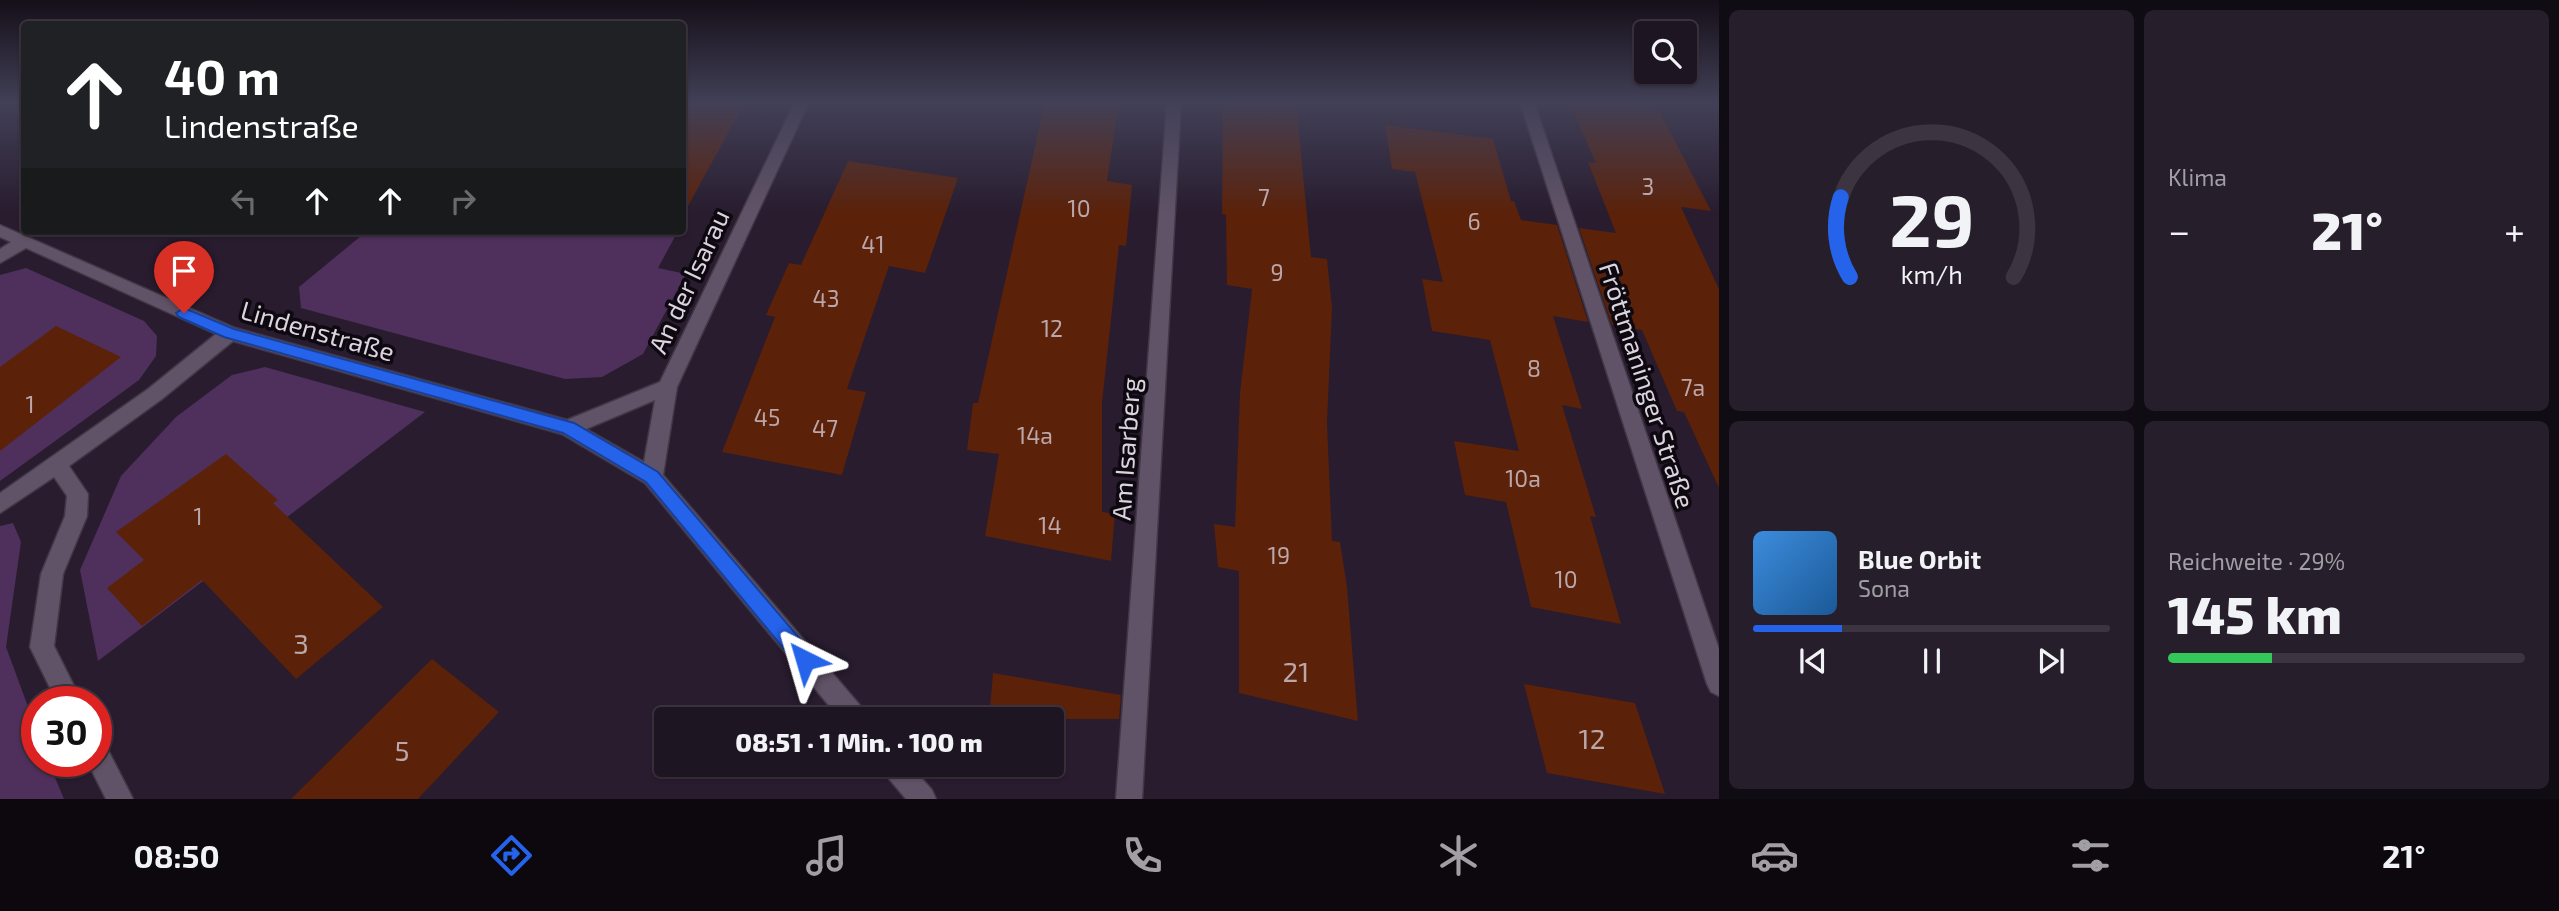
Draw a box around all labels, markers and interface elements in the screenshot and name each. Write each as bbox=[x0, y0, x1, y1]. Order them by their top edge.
map controls bbox=[1634, 21, 1697, 84]
button: search bbox=[1634, 21, 1697, 84]
text: 40 m bbox=[164, 46, 280, 105]
icon: ahead bbox=[49, 49, 140, 140]
text: Lindenstraße bbox=[164, 106, 359, 144]
text: Klima bbox=[2168, 163, 2227, 191]
house number: 3 bbox=[1642, 172, 1654, 200]
text: 29 bbox=[1889, 174, 1974, 262]
icon: left bbox=[225, 182, 263, 220]
icon: ahead bbox=[298, 182, 336, 220]
icon: ahead bbox=[371, 182, 409, 220]
icon: right bbox=[444, 182, 482, 220]
house number: 7 bbox=[1258, 183, 1270, 211]
house number: 10 bbox=[1067, 194, 1091, 222]
text: 21° bbox=[2311, 198, 2383, 260]
street label: An der Isarau bbox=[641, 204, 735, 358]
house number: 6 bbox=[1467, 207, 1481, 235]
text: − bbox=[2168, 207, 2190, 253]
text: + bbox=[2504, 207, 2525, 253]
house number: 41 bbox=[861, 230, 885, 258]
pin bbox=[154, 241, 214, 313]
icon: arrive bbox=[165, 252, 203, 290]
house number: 9 bbox=[1270, 258, 1284, 286]
street label: Fröttmaninger Straße bbox=[1594, 258, 1702, 512]
text: km/h bbox=[1900, 258, 1963, 288]
house number: 43 bbox=[813, 284, 839, 312]
street label: Lindenstraße bbox=[238, 293, 398, 367]
house number: 12 bbox=[1041, 314, 1063, 342]
house number: 8 bbox=[1527, 354, 1541, 382]
house number: 7a bbox=[1681, 373, 1705, 401]
street label: Am Isarberg bbox=[1105, 377, 1145, 521]
house number: 1 bbox=[25, 390, 35, 418]
house number: 45 bbox=[754, 403, 780, 431]
house number: 47 bbox=[812, 414, 838, 442]
house number: 14a bbox=[1017, 421, 1053, 449]
house number: 10a bbox=[1505, 464, 1541, 492]
house number: 1 bbox=[193, 502, 203, 530]
house number: 14 bbox=[1038, 511, 1062, 539]
house number: 19 bbox=[1268, 541, 1290, 569]
text: Blue Orbit bbox=[1858, 543, 1981, 574]
text: Reichweite · 29% bbox=[2168, 547, 2345, 575]
house number: 10 bbox=[1554, 565, 1578, 593]
text: Sona bbox=[1858, 574, 1910, 602]
text: 145 km bbox=[2168, 582, 2342, 644]
position arrow bbox=[768, 623, 842, 697]
house number: 3 bbox=[293, 626, 309, 660]
icon: previous bbox=[1794, 642, 1832, 680]
icon: pause bbox=[1913, 642, 1951, 680]
icon: next bbox=[2032, 642, 2070, 680]
house number: 21 bbox=[1283, 654, 1309, 688]
speed limit sign: 30 bbox=[21, 686, 112, 777]
house number: 12 bbox=[1579, 721, 1605, 755]
text: 08:51 · 1 Min. · 100 m bbox=[735, 726, 983, 757]
house number: 5 bbox=[394, 733, 410, 767]
icon: directions bbox=[487, 831, 536, 880]
icon: music bbox=[802, 831, 851, 880]
icon: phone bbox=[1118, 831, 1167, 880]
icon: climate bbox=[1434, 831, 1483, 880]
icon: car bbox=[1750, 831, 1799, 880]
icon: filters bbox=[2066, 831, 2115, 880]
text: 08:50 bbox=[133, 836, 220, 874]
text: 21° bbox=[2382, 836, 2425, 874]

